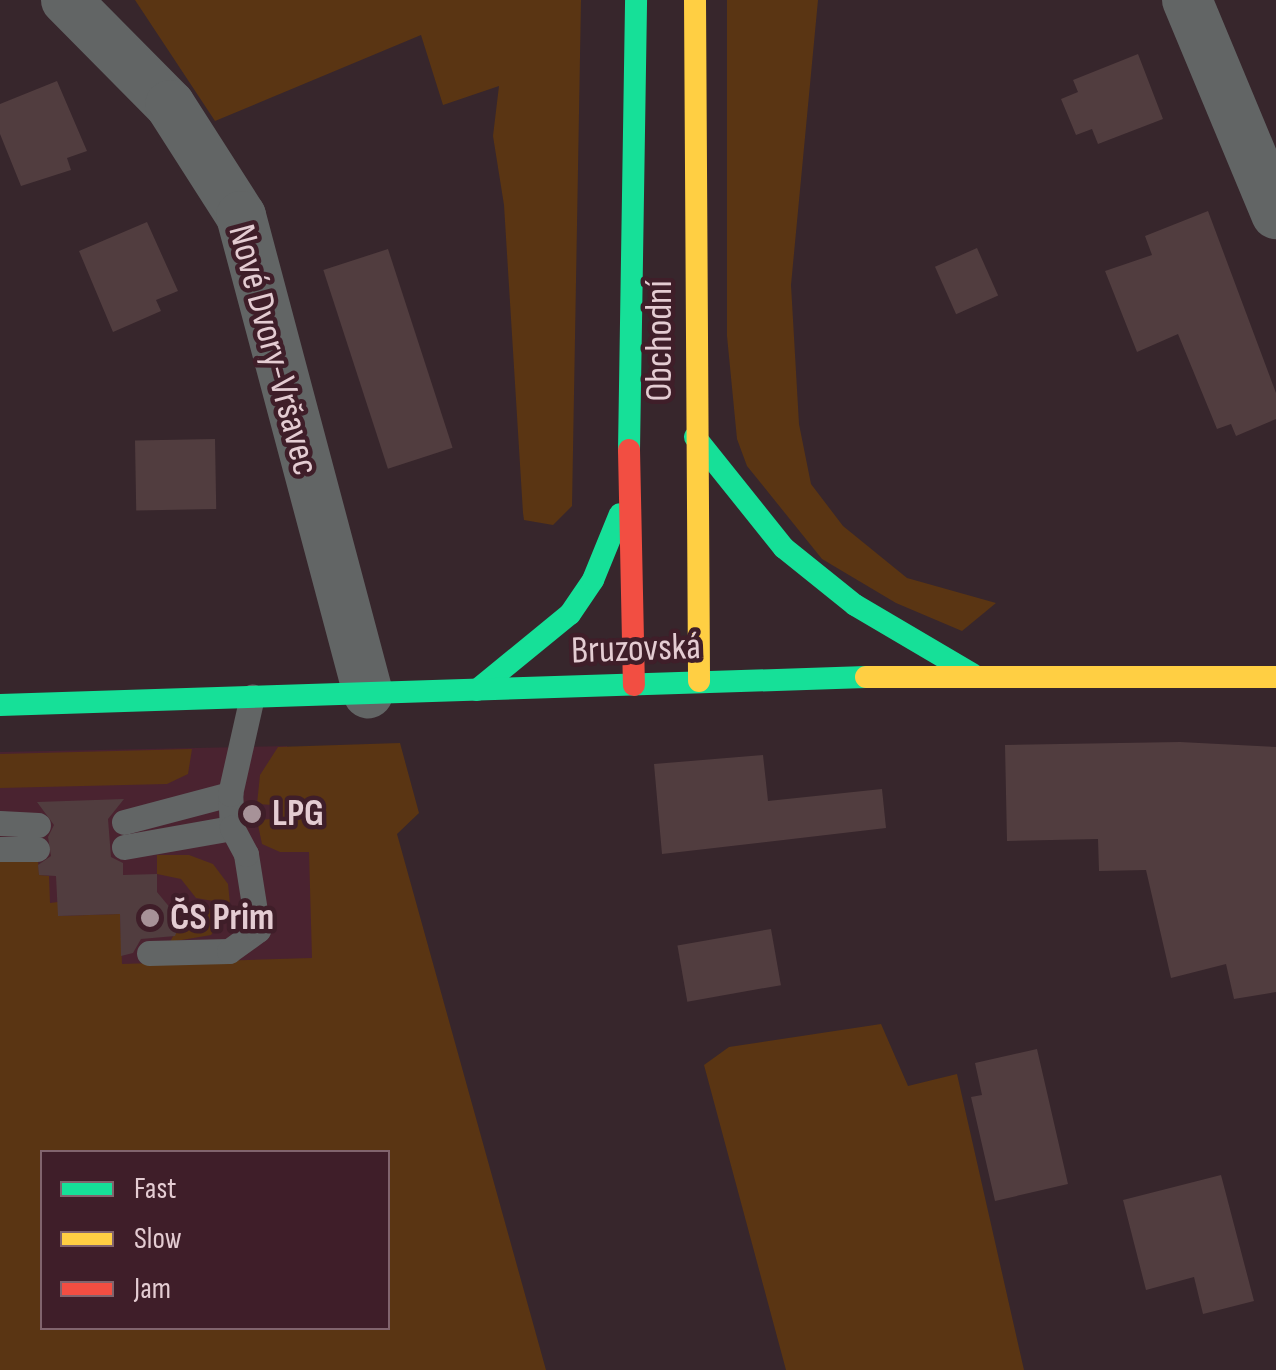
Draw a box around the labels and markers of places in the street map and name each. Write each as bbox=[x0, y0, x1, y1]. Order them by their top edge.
place label: LPG bbox=[272, 791, 324, 837]
marker: LPG bbox=[241, 803, 263, 825]
place label: ČS Prim bbox=[170, 895, 274, 941]
marker: ČS Prim bbox=[139, 907, 161, 929]

